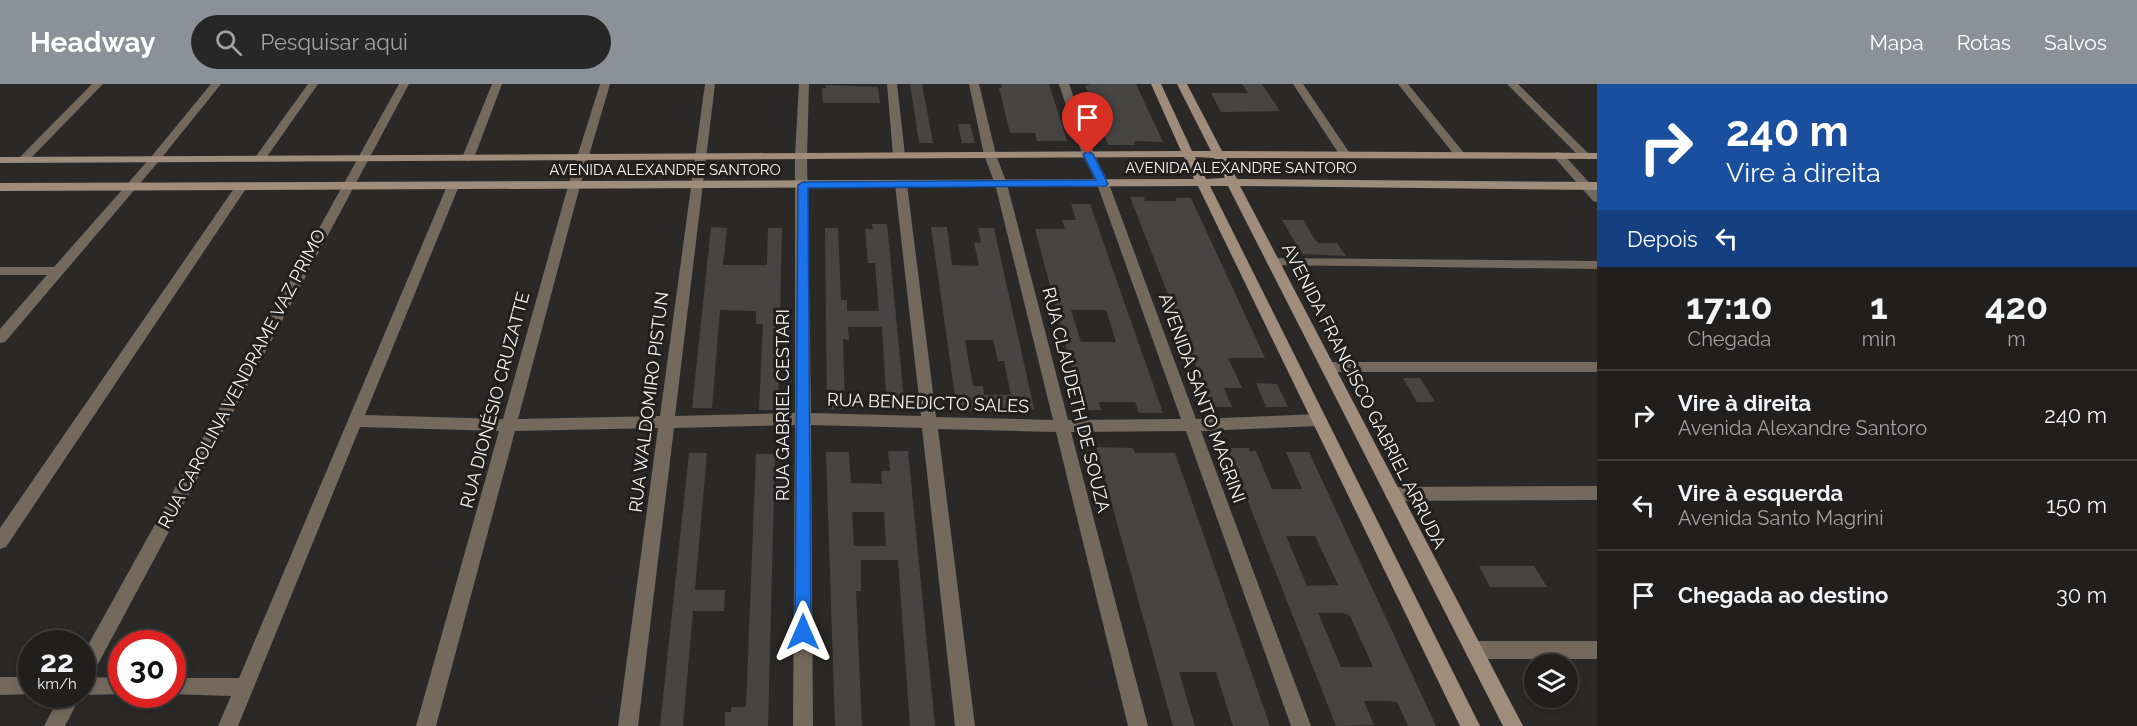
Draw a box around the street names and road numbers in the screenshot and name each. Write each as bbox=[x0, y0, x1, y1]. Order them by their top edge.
street label: AVENIDA ALEXANDRE SANTORO bbox=[1125, 159, 1357, 177]
street label: AVENIDA ALEXANDRE SANTORO bbox=[549, 161, 781, 179]
street label: RUA CAROLINA VENDRAME VAZ PRIMO bbox=[154, 226, 330, 532]
street label: AVENIDA FRANCISCO GABRIEL ARRUDA bbox=[1278, 240, 1451, 552]
street label: RUA CLAUDETH DE SOUZA bbox=[1038, 285, 1115, 515]
street label: RUA DIONÉSIO CRUZATTE bbox=[455, 289, 534, 510]
street label: RUA WALDOMIRO PISTUN bbox=[625, 290, 672, 514]
street label: AVENIDA SANTO MAGRINI bbox=[1155, 290, 1250, 506]
street label: RUA GABRIEL CESTARI bbox=[772, 309, 793, 501]
street label: RUA BENEDICTO SALES bbox=[827, 388, 1030, 417]

